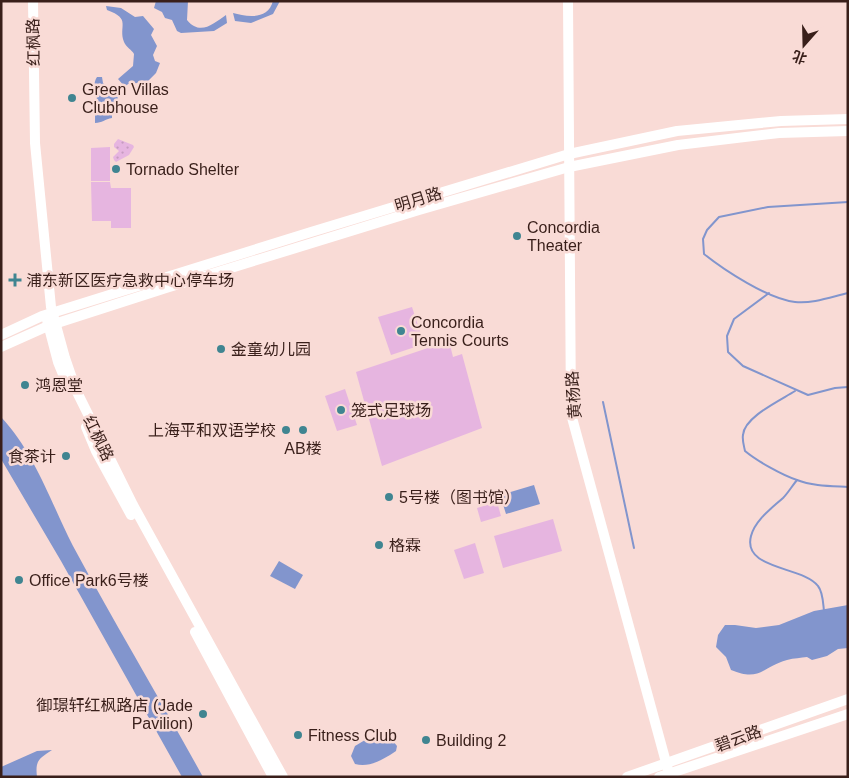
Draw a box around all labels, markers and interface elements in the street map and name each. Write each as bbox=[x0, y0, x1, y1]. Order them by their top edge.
street label: 红枫路 bbox=[25, 18, 42, 66]
north arrow bbox=[779, 20, 829, 70]
text: 北 bbox=[790, 47, 809, 67]
place label: Green Villas Clubhouse bbox=[82, 81, 169, 116]
marker: Green Villas Clubhouse bbox=[66, 92, 78, 104]
place label: Tornado Shelter bbox=[126, 161, 240, 178]
marker: Tornado Shelter bbox=[110, 163, 122, 175]
street label: 明月路 bbox=[393, 184, 444, 215]
place label: Concordia Theater bbox=[527, 219, 600, 254]
marker: Concordia Theater bbox=[511, 230, 523, 242]
place label: 浦东新区医疗急救中心停车场 bbox=[26, 272, 234, 289]
marker: 浦东新区医疗急救中心停车场 bbox=[8, 273, 22, 287]
place label: Concordia Tennis Courts bbox=[411, 314, 509, 349]
marker: Concordia Tennis Courts bbox=[395, 325, 407, 337]
place label: 金童幼儿园 bbox=[231, 341, 311, 358]
marker: 金童幼儿园 bbox=[215, 343, 227, 355]
street label: 黄杨路 bbox=[563, 370, 584, 420]
place label: 鸿恩堂 bbox=[35, 377, 83, 394]
marker: 鸿恩堂 bbox=[19, 379, 31, 391]
place label: 笼式足球场 bbox=[351, 402, 431, 419]
marker: 笼式足球场 bbox=[335, 404, 347, 416]
street label: 红枫路 bbox=[80, 413, 117, 464]
place label: 上海平和双语学校 bbox=[148, 422, 276, 439]
marker: 上海平和双语学校 bbox=[280, 424, 292, 436]
marker: AB楼 bbox=[297, 424, 309, 436]
place label: AB楼 bbox=[284, 440, 322, 457]
place label: 食茶计 bbox=[8, 448, 56, 465]
marker: 食茶计 bbox=[60, 450, 72, 462]
place label: 5号楼（图书馆） bbox=[399, 489, 520, 506]
marker: 5号楼（图书馆） bbox=[383, 491, 395, 503]
place label: 格霖 bbox=[389, 537, 421, 554]
marker: 格霖 bbox=[373, 539, 385, 551]
place label: Office Park6号楼 bbox=[29, 572, 149, 589]
marker: Office Park6号楼 bbox=[13, 574, 25, 586]
place label: 御璟轩红枫路店 (Jade Pavilion) bbox=[37, 697, 193, 732]
marker: 御璟轩红枫路店 (Jade Pavilion) bbox=[197, 708, 209, 720]
street label: 碧云路 bbox=[713, 722, 764, 755]
place label: Fitness Club bbox=[308, 727, 397, 744]
marker: Fitness Club bbox=[292, 729, 304, 741]
place label: Building 2 bbox=[436, 732, 506, 749]
marker: Building 2 bbox=[420, 734, 432, 746]

